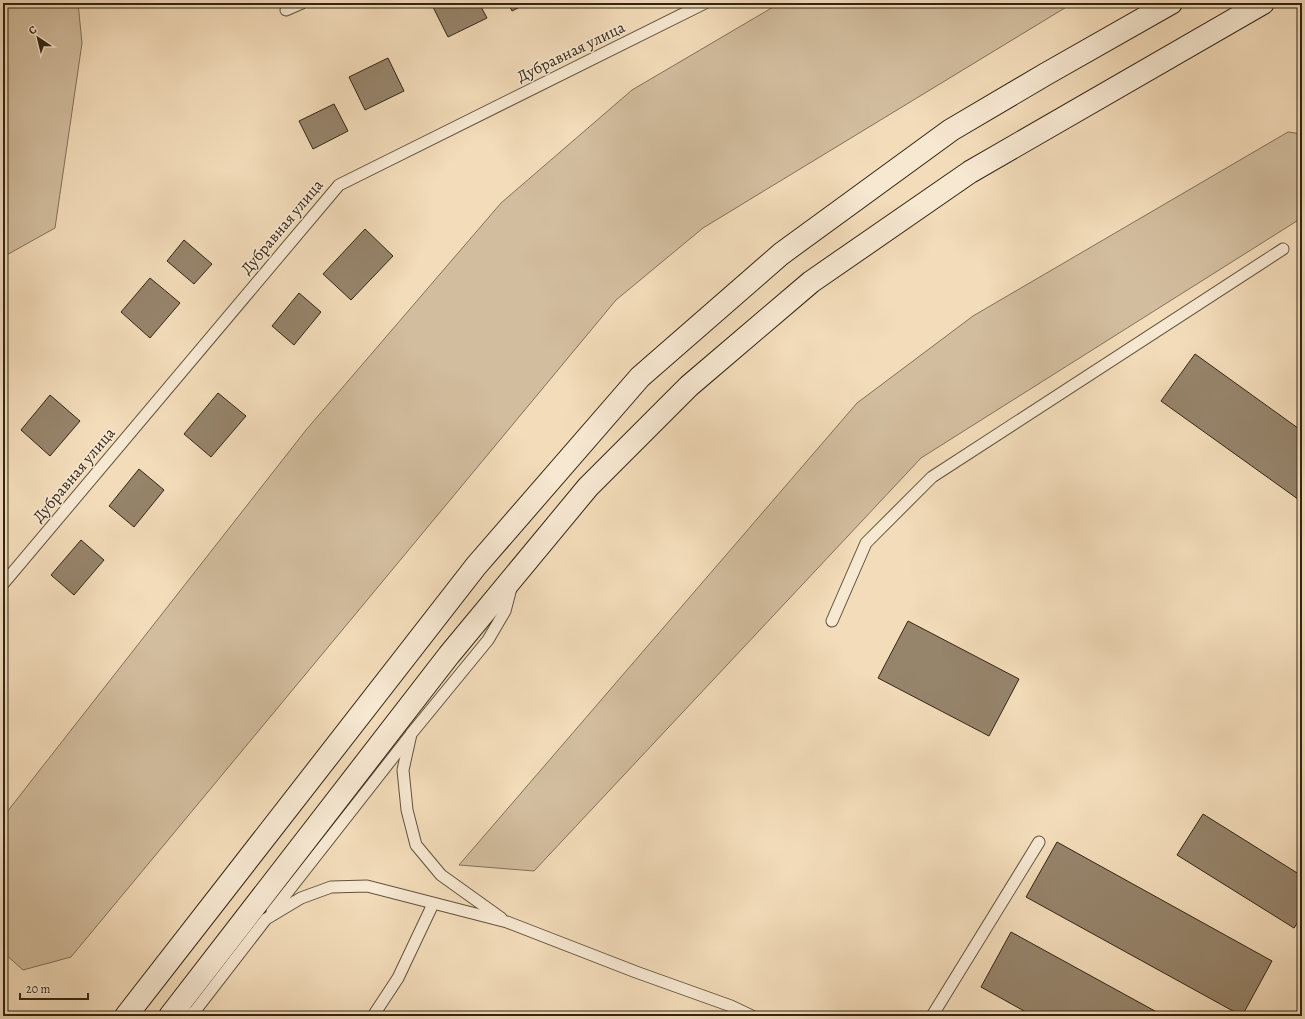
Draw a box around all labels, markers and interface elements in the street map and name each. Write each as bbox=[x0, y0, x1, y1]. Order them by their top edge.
street label: Дубравная улица bbox=[513, 16, 629, 88]
north arrow bbox=[18, 18, 58, 58]
text: С bbox=[25, 22, 40, 38]
street label: Дубравная улица bbox=[236, 174, 329, 279]
street label: Дубравная улица bbox=[28, 422, 121, 527]
scale bar bbox=[20, 975, 88, 1001]
text: 20 m bbox=[26, 981, 50, 997]

